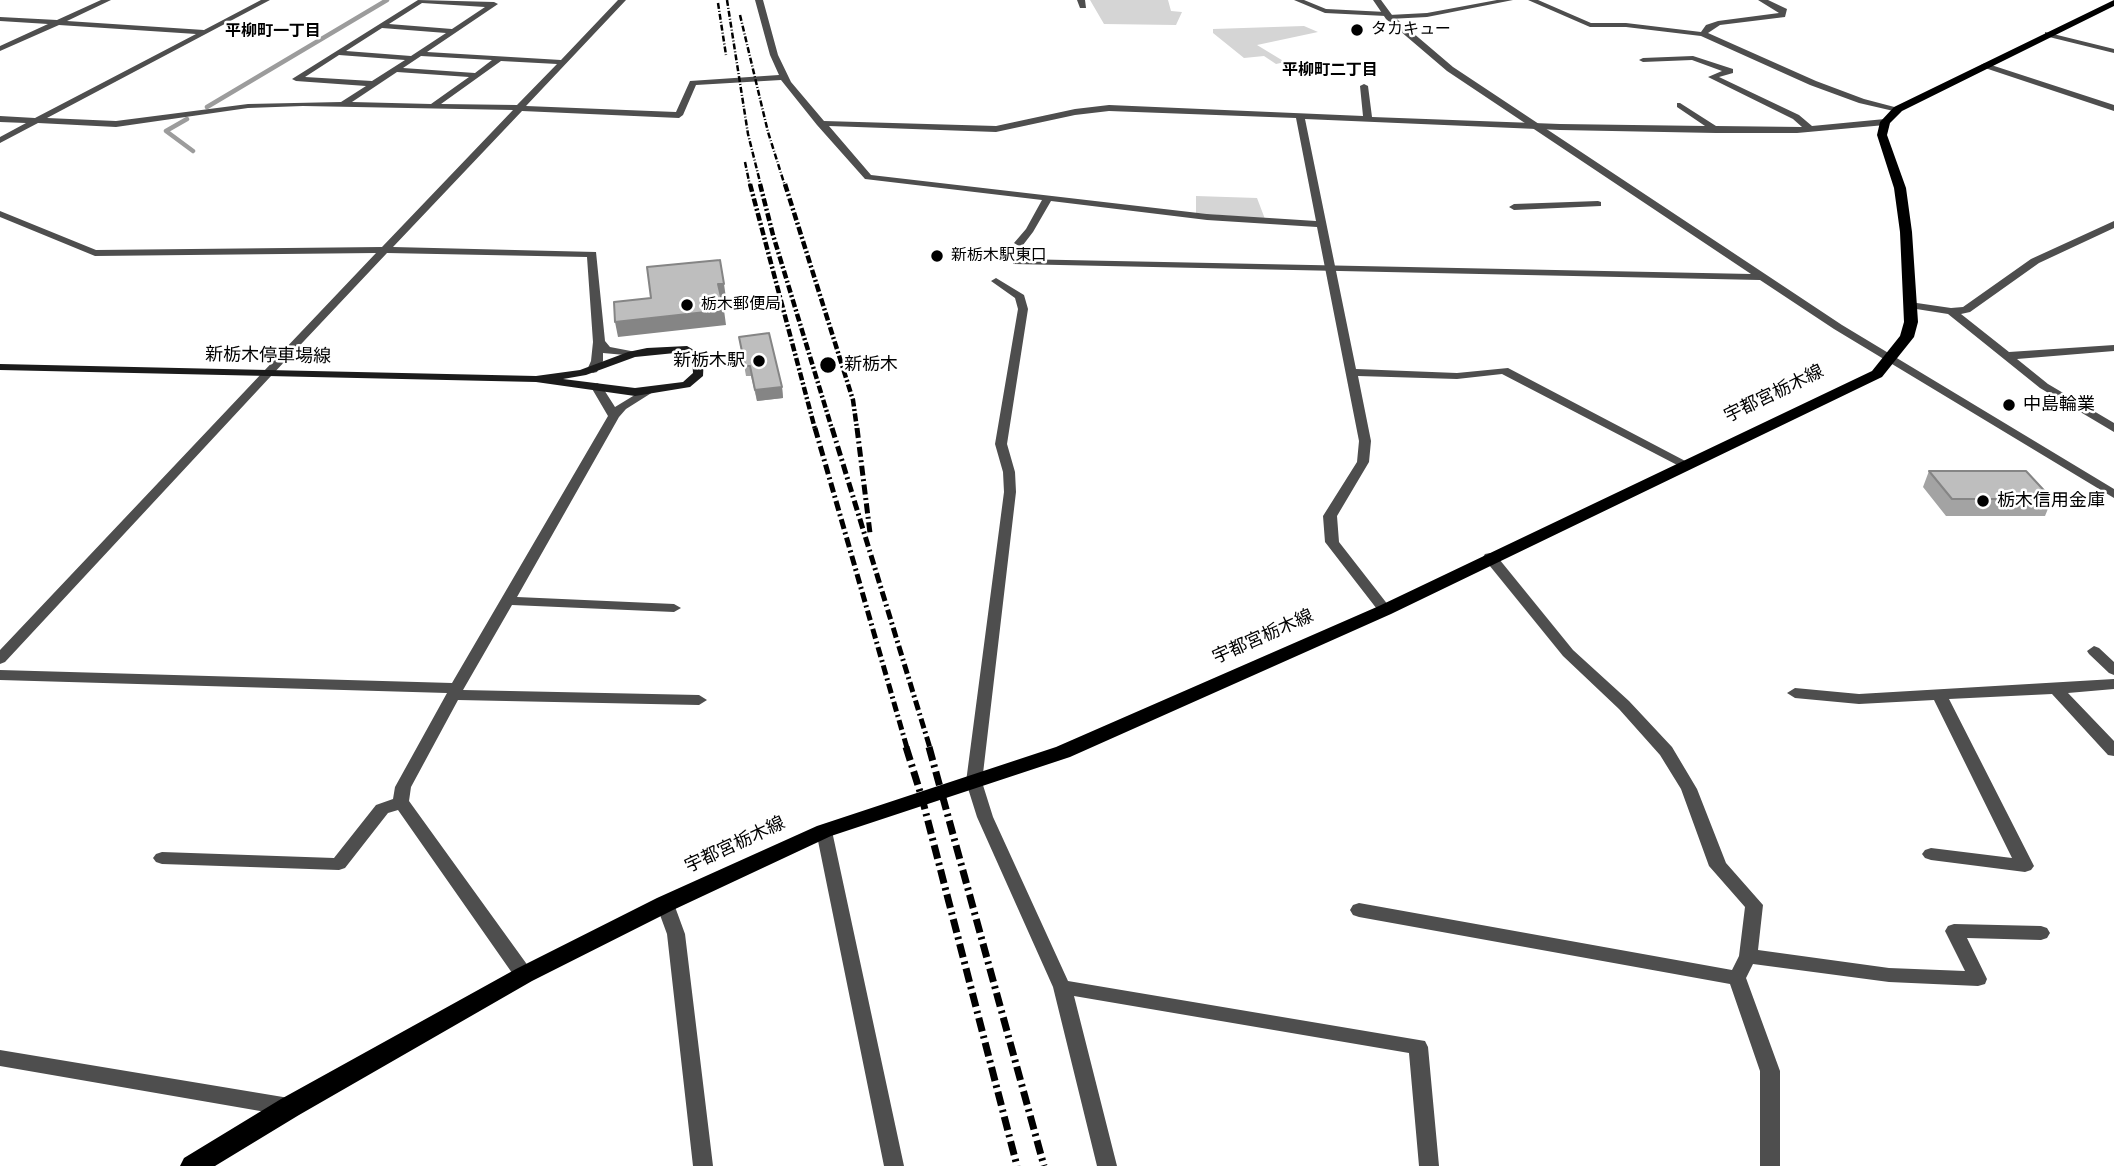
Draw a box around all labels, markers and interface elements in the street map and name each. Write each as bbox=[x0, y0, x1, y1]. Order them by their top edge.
place label: タカキュー bbox=[1371, 20, 1451, 40]
district label: 平柳町一丁目 bbox=[225, 22, 321, 42]
marker: タカキュー bbox=[1349, 22, 1365, 38]
district label: 平柳町二丁目 bbox=[1282, 61, 1378, 81]
place label: 新栃木駅東口 bbox=[951, 246, 1047, 266]
marker: 新栃木駅東口 bbox=[929, 248, 945, 264]
place label: 栃木郵便局 bbox=[701, 295, 781, 315]
marker: 栃木郵便局 bbox=[679, 297, 695, 313]
street label: 新栃木停車場線 bbox=[205, 344, 331, 368]
place label: 新栃木駅 bbox=[673, 350, 745, 372]
marker: 新栃木駅 bbox=[751, 353, 767, 369]
place label: 新栃木 bbox=[844, 354, 898, 376]
marker: 新栃木 bbox=[818, 355, 838, 375]
street label: 宇都宮栃木線 bbox=[1721, 361, 1827, 427]
place label: 中島輪業 bbox=[2023, 394, 2095, 416]
marker: 中島輪業 bbox=[2001, 397, 2017, 413]
place label: 栃木信用金庫 bbox=[1997, 490, 2105, 512]
marker: 栃木信用金庫 bbox=[1975, 493, 1991, 509]
street label: 宇都宮栃木線 bbox=[1209, 605, 1317, 669]
street label: 宇都宮栃木線 bbox=[681, 812, 789, 878]

